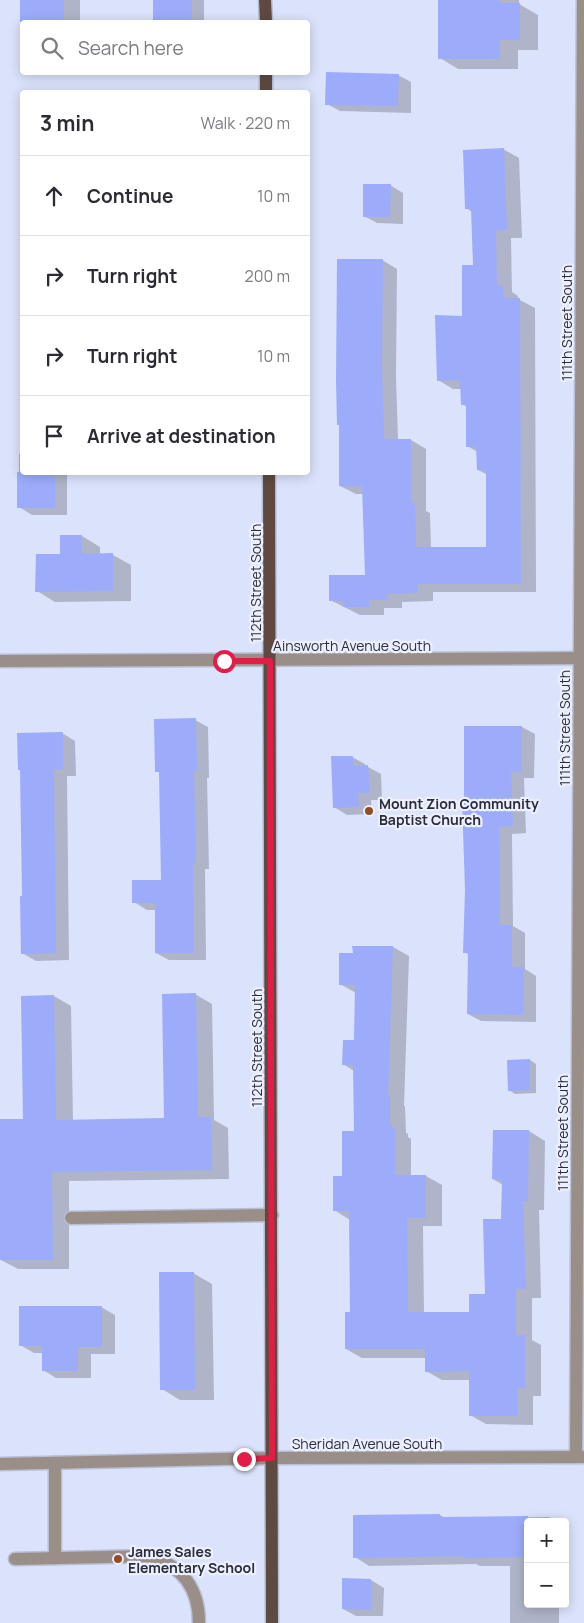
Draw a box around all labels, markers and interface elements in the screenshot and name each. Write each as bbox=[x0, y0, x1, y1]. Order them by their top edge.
search box bbox=[20, 20, 310, 75]
icon: search bbox=[38, 34, 66, 62]
text: Search here bbox=[78, 35, 184, 61]
text: 3 min bbox=[40, 109, 94, 137]
text: Walk · 220 m bbox=[200, 112, 290, 134]
icon: ahead bbox=[40, 182, 68, 210]
text: Continue bbox=[87, 183, 173, 209]
text: 10 m bbox=[257, 185, 290, 207]
icon: right bbox=[40, 262, 68, 290]
text: Turn right bbox=[87, 263, 177, 289]
text: 200 m bbox=[245, 265, 290, 287]
street label: 111th Street South bbox=[557, 265, 576, 381]
icon: right bbox=[40, 342, 68, 370]
text: Turn right bbox=[87, 343, 177, 369]
text: 10 m bbox=[257, 345, 290, 367]
icon: arrive bbox=[40, 422, 68, 450]
text: Arrive at destination bbox=[87, 423, 276, 449]
street label: 112th Street South bbox=[246, 524, 265, 642]
street label: Ainsworth Avenue South bbox=[273, 636, 431, 655]
route start bbox=[213, 650, 236, 673]
street label: 111th Street South bbox=[555, 670, 574, 786]
place label: Mount Zion Community Baptist Church bbox=[379, 794, 539, 829]
marker: Mount Zion Community Baptist Church bbox=[363, 805, 375, 817]
street label: 112th Street South bbox=[247, 989, 266, 1107]
street label: 111th Street South bbox=[553, 1075, 572, 1191]
street label: Sheridan Avenue South bbox=[292, 1434, 442, 1453]
route end bbox=[233, 1448, 256, 1471]
map controls bbox=[524, 1518, 569, 1608]
button: + bbox=[524, 1518, 569, 1563]
place label: James Sales Elementary School bbox=[128, 1542, 255, 1577]
marker: James Sales Elementary School bbox=[112, 1553, 124, 1565]
button: − bbox=[524, 1563, 569, 1608]

